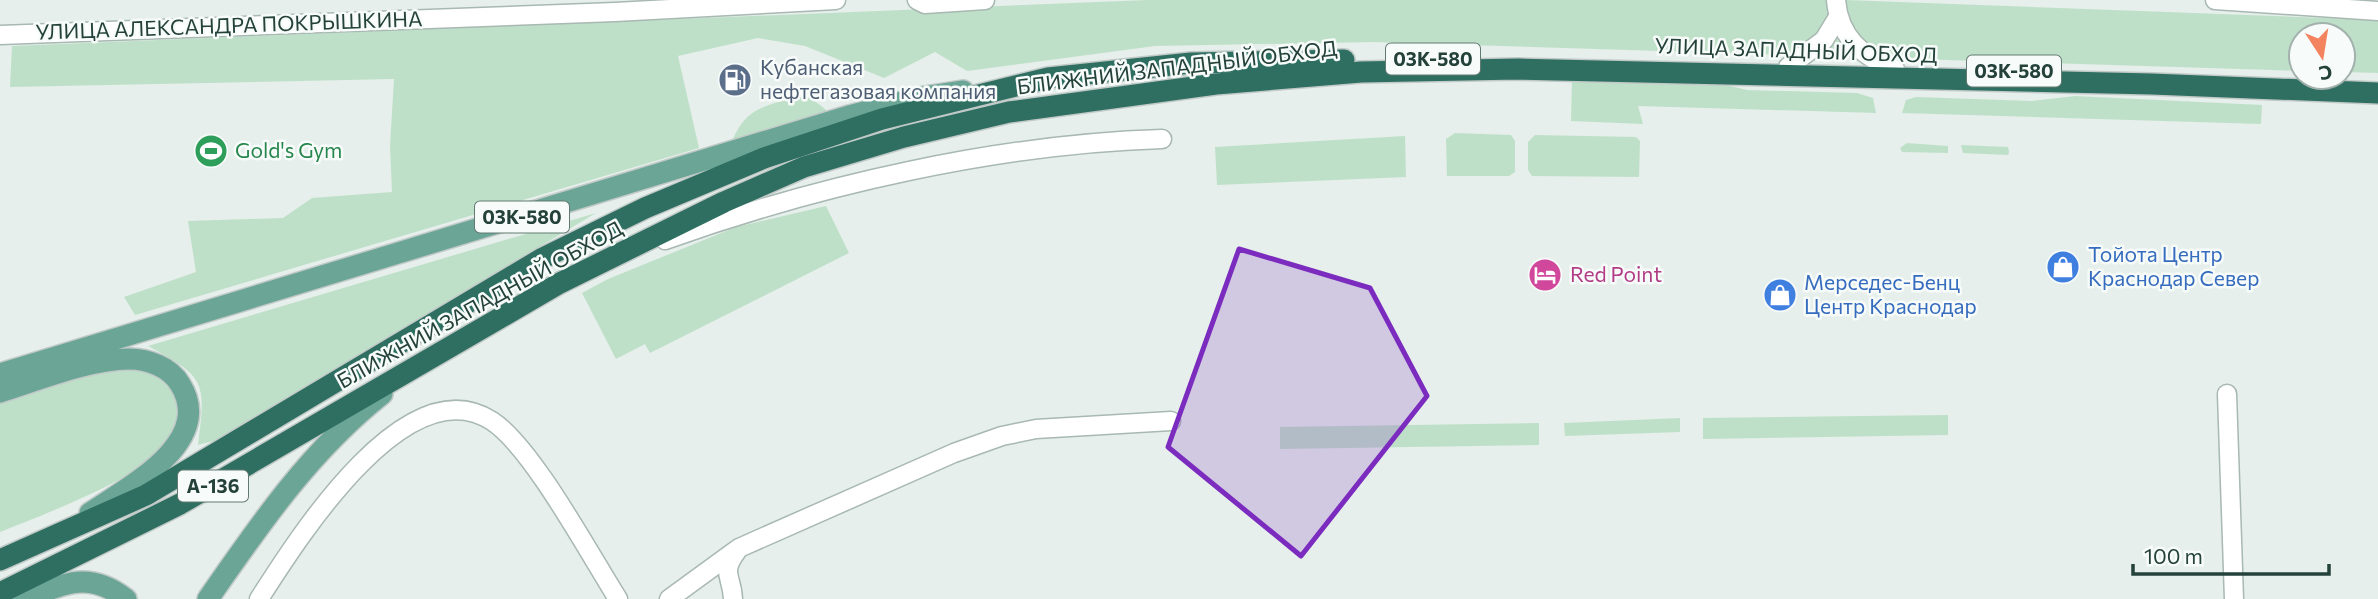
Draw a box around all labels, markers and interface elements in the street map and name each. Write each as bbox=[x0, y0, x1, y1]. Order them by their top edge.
street label: УЛИЦА АЛЕКСАНДРА ПОКРЫШКИНА bbox=[35, 5, 423, 44]
north arrow bbox=[2287, 21, 2357, 91]
street label: УЛИЦА ЗАПАДНЫЙ ОБХОД bbox=[1654, 32, 1938, 67]
street label: БЛИЖНИЙ ЗАПАДНЫЙ ОБХОД bbox=[1015, 34, 1338, 99]
road number: 03К-580 bbox=[1386, 44, 1480, 74]
place label: Кубанская нефтегазовая компания bbox=[760, 54, 996, 103]
road number: 03К-580 bbox=[1967, 55, 2061, 86]
fuel station icon: Кубанская нефтегазовая компания bbox=[716, 61, 754, 99]
text: С bbox=[2317, 61, 2334, 86]
sports icon: Gold's Gym bbox=[192, 132, 230, 170]
place label: Gold's Gym bbox=[235, 137, 342, 162]
road number: 03К-580 bbox=[475, 202, 569, 232]
street label: БЛИЖНИЙ ЗАПАДНЫЙ ОБХОД bbox=[332, 215, 626, 393]
place label: Тойота Центр Краснодар Север bbox=[2088, 241, 2259, 290]
shop icon: Тойота Центр Краснодар Север bbox=[2044, 248, 2082, 286]
hotel icon: Red Point bbox=[1526, 256, 1564, 294]
place label: Red Point bbox=[1570, 261, 1662, 286]
place label: Мерседес-Бенц Центр Краснодар bbox=[1804, 269, 1977, 318]
shop icon: Мерседес-Бенц Центр Краснодар bbox=[1761, 276, 1799, 314]
road number: А-136 bbox=[178, 471, 248, 502]
scale bar bbox=[2133, 532, 2329, 576]
text: 100 m bbox=[2144, 543, 2203, 568]

